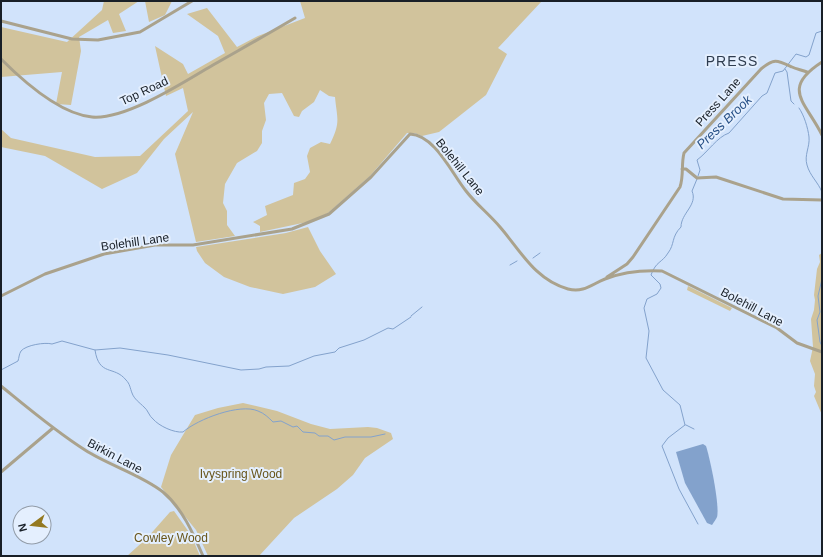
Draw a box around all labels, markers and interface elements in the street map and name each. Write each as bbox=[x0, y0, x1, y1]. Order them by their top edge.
district label: PRESS bbox=[706, 53, 758, 69]
street label: Top Road bbox=[118, 74, 170, 108]
street label: Press Lane bbox=[692, 75, 744, 129]
water label: Press Brook bbox=[693, 91, 756, 152]
street label: Bolehill Lane bbox=[433, 136, 487, 198]
street label: Bolehill Lane bbox=[100, 230, 170, 254]
street label: Bolehill Lane bbox=[718, 285, 786, 329]
street label: Birkin Lane bbox=[85, 436, 145, 476]
park label: Ivyspring Wood bbox=[200, 467, 282, 481]
north arrow bbox=[12, 505, 52, 545]
text: N bbox=[16, 522, 29, 533]
park label: Cowley Wood bbox=[134, 531, 208, 545]

